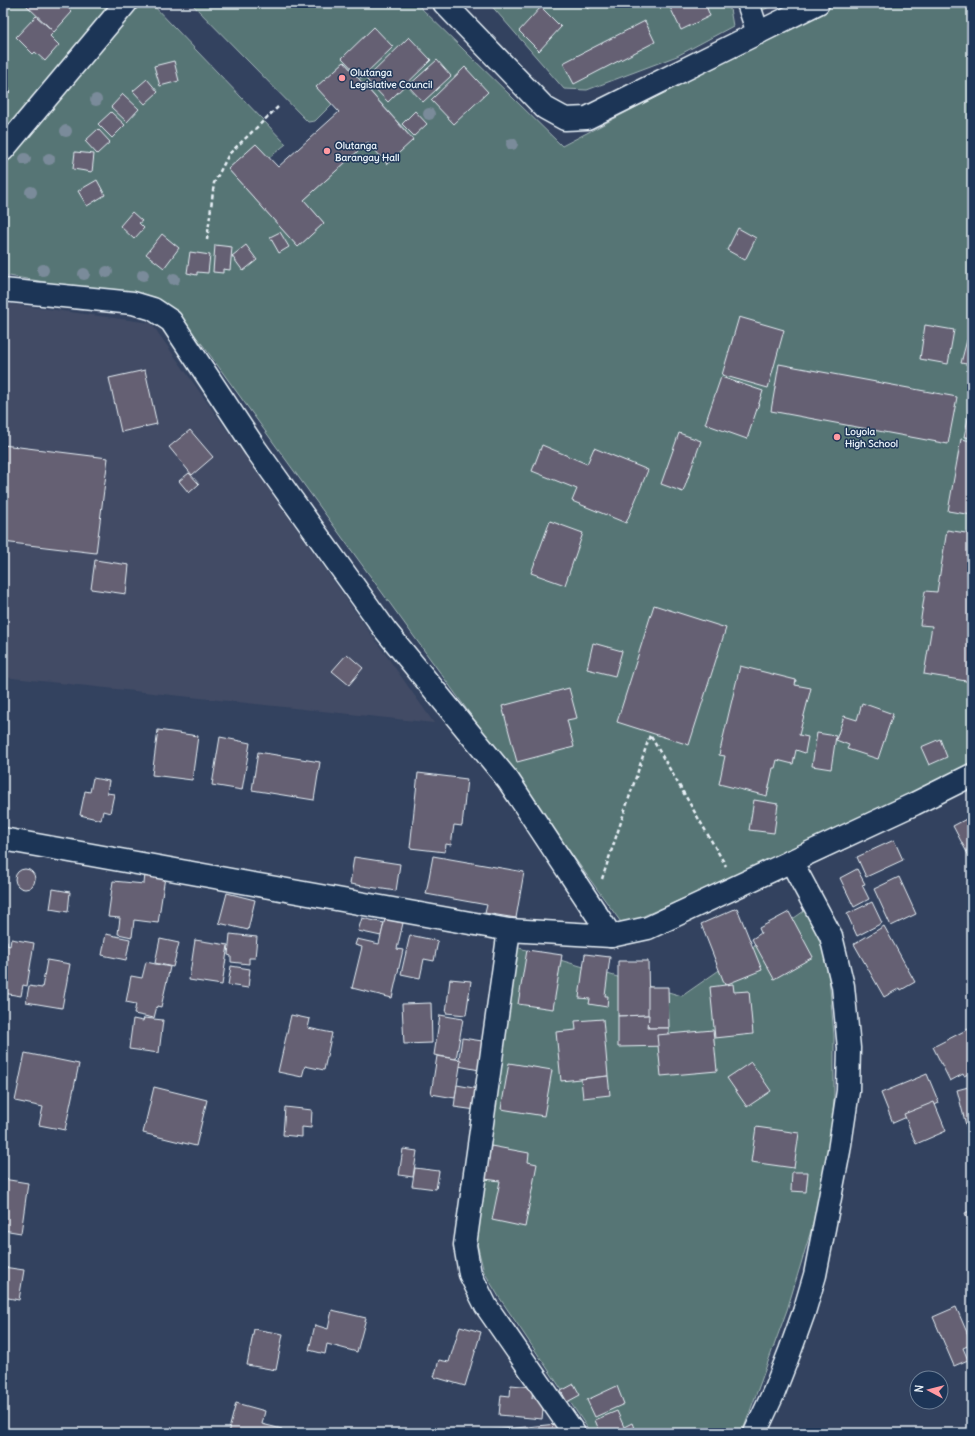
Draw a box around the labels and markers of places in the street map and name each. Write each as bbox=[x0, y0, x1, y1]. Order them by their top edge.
place label: Olutanga Legislative Council bbox=[350, 66, 432, 91]
marker: Olutanga Legislative Council bbox=[337, 73, 347, 83]
place label: Olutanga Barangay Hall bbox=[335, 139, 399, 164]
marker: Olutanga Barangay Hall bbox=[322, 146, 332, 156]
place label: Loyola High School bbox=[845, 425, 898, 450]
marker: Loyola High School bbox=[832, 432, 842, 442]

